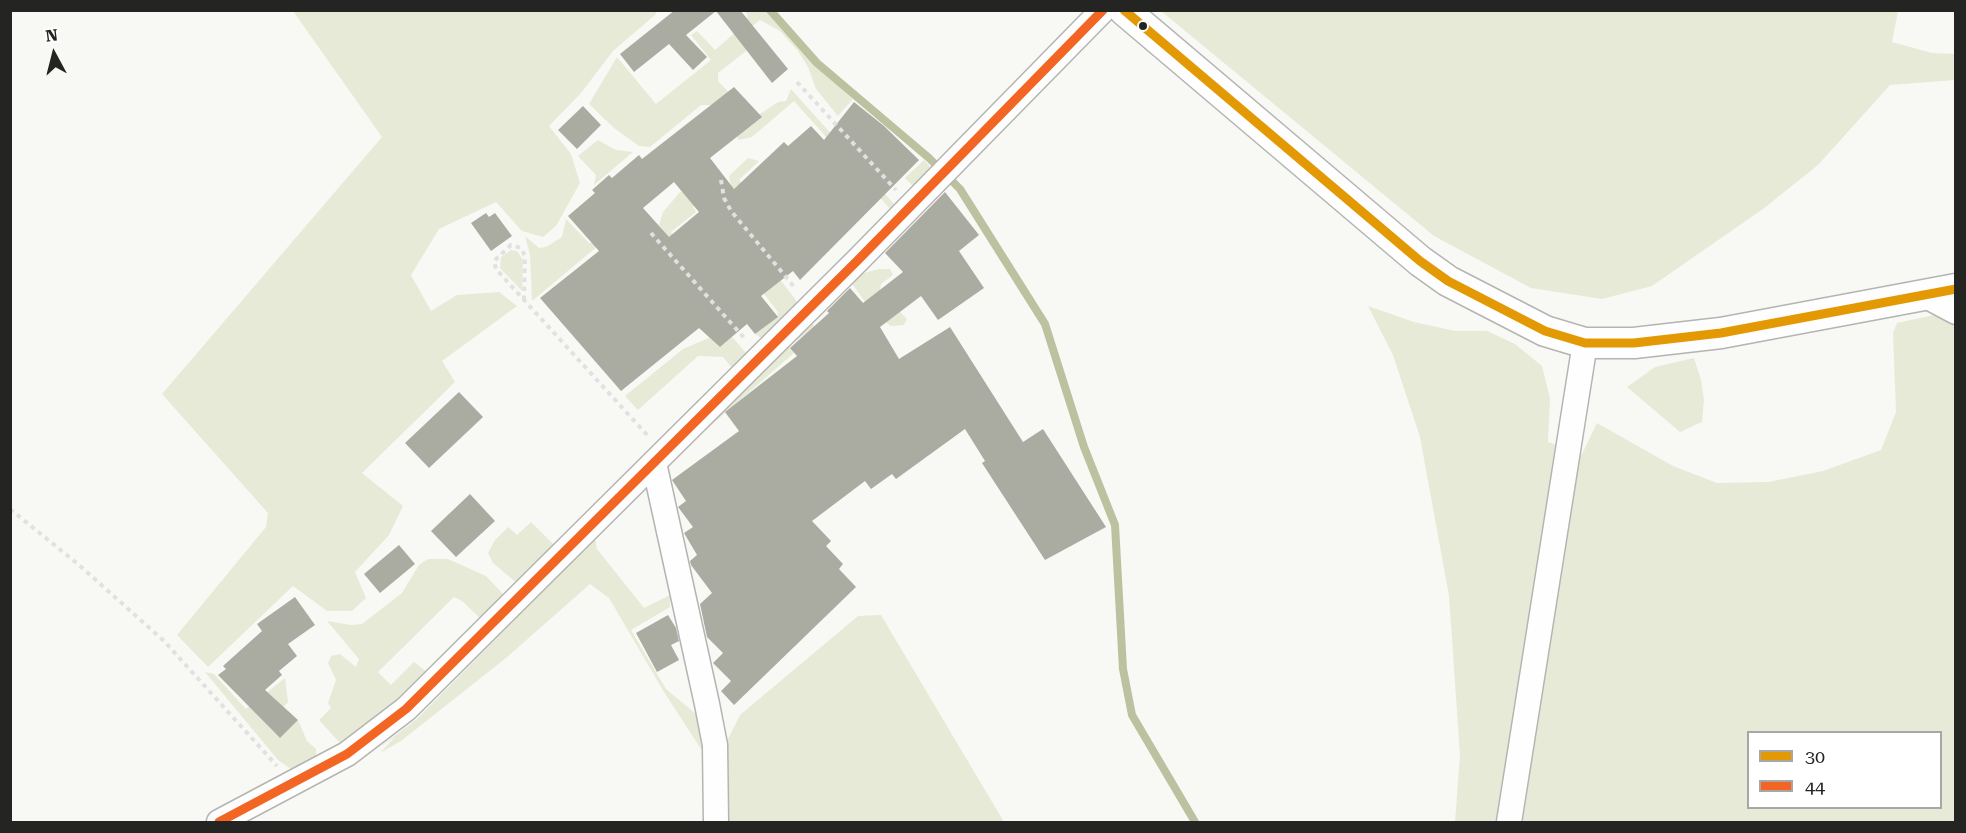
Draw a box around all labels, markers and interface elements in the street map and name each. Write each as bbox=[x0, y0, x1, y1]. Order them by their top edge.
unlabelled marker bbox=[1137, 20, 1149, 32]
north arrow bbox=[24, 24, 84, 84]
text: N bbox=[44, 25, 59, 46]
legend bbox=[1747, 731, 1942, 809]
text: 30 bbox=[1805, 746, 1825, 767]
text: 44 bbox=[1805, 776, 1825, 797]

